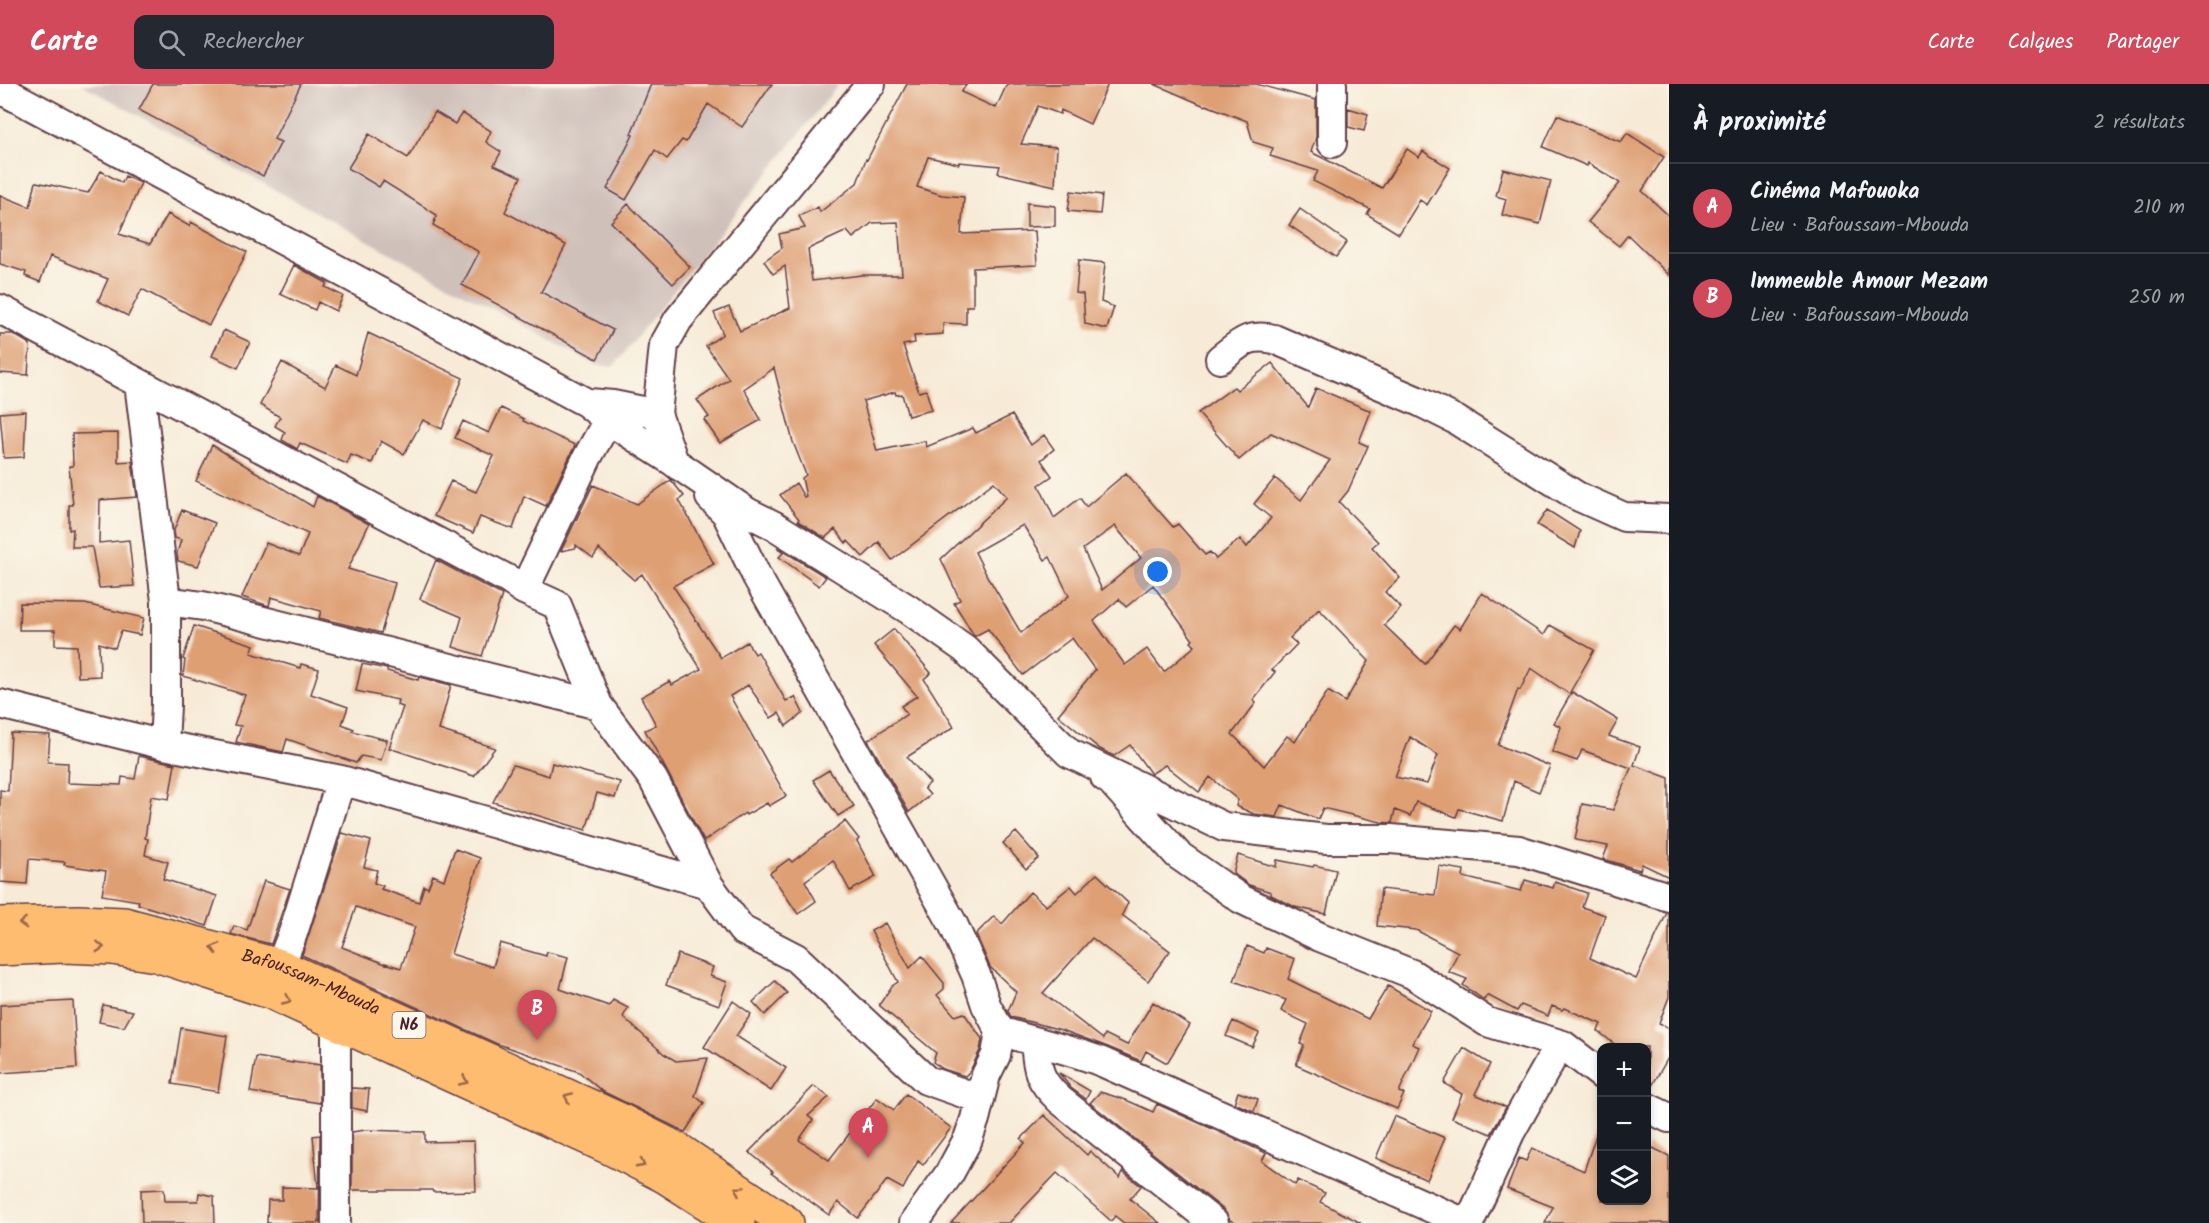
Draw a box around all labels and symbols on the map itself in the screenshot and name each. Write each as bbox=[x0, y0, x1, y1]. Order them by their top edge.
your location bbox=[1143, 557, 1172, 586]
one-way arrow bbox=[18, 917, 27, 930]
one-way arrow bbox=[96, 941, 105, 954]
street label: Bafoussam-Mbouda bbox=[238, 942, 385, 1024]
one-way arrow bbox=[210, 943, 220, 955]
pin: B bbox=[518, 990, 556, 1040]
one-way arrow bbox=[281, 992, 292, 1004]
road number: N6 bbox=[392, 1012, 426, 1038]
one-way arrow bbox=[458, 1074, 469, 1086]
one-way arrow bbox=[563, 1092, 574, 1104]
pin: A bbox=[848, 1108, 888, 1158]
one-way arrow bbox=[635, 1157, 645, 1168]
one-way arrow bbox=[735, 1186, 746, 1197]

